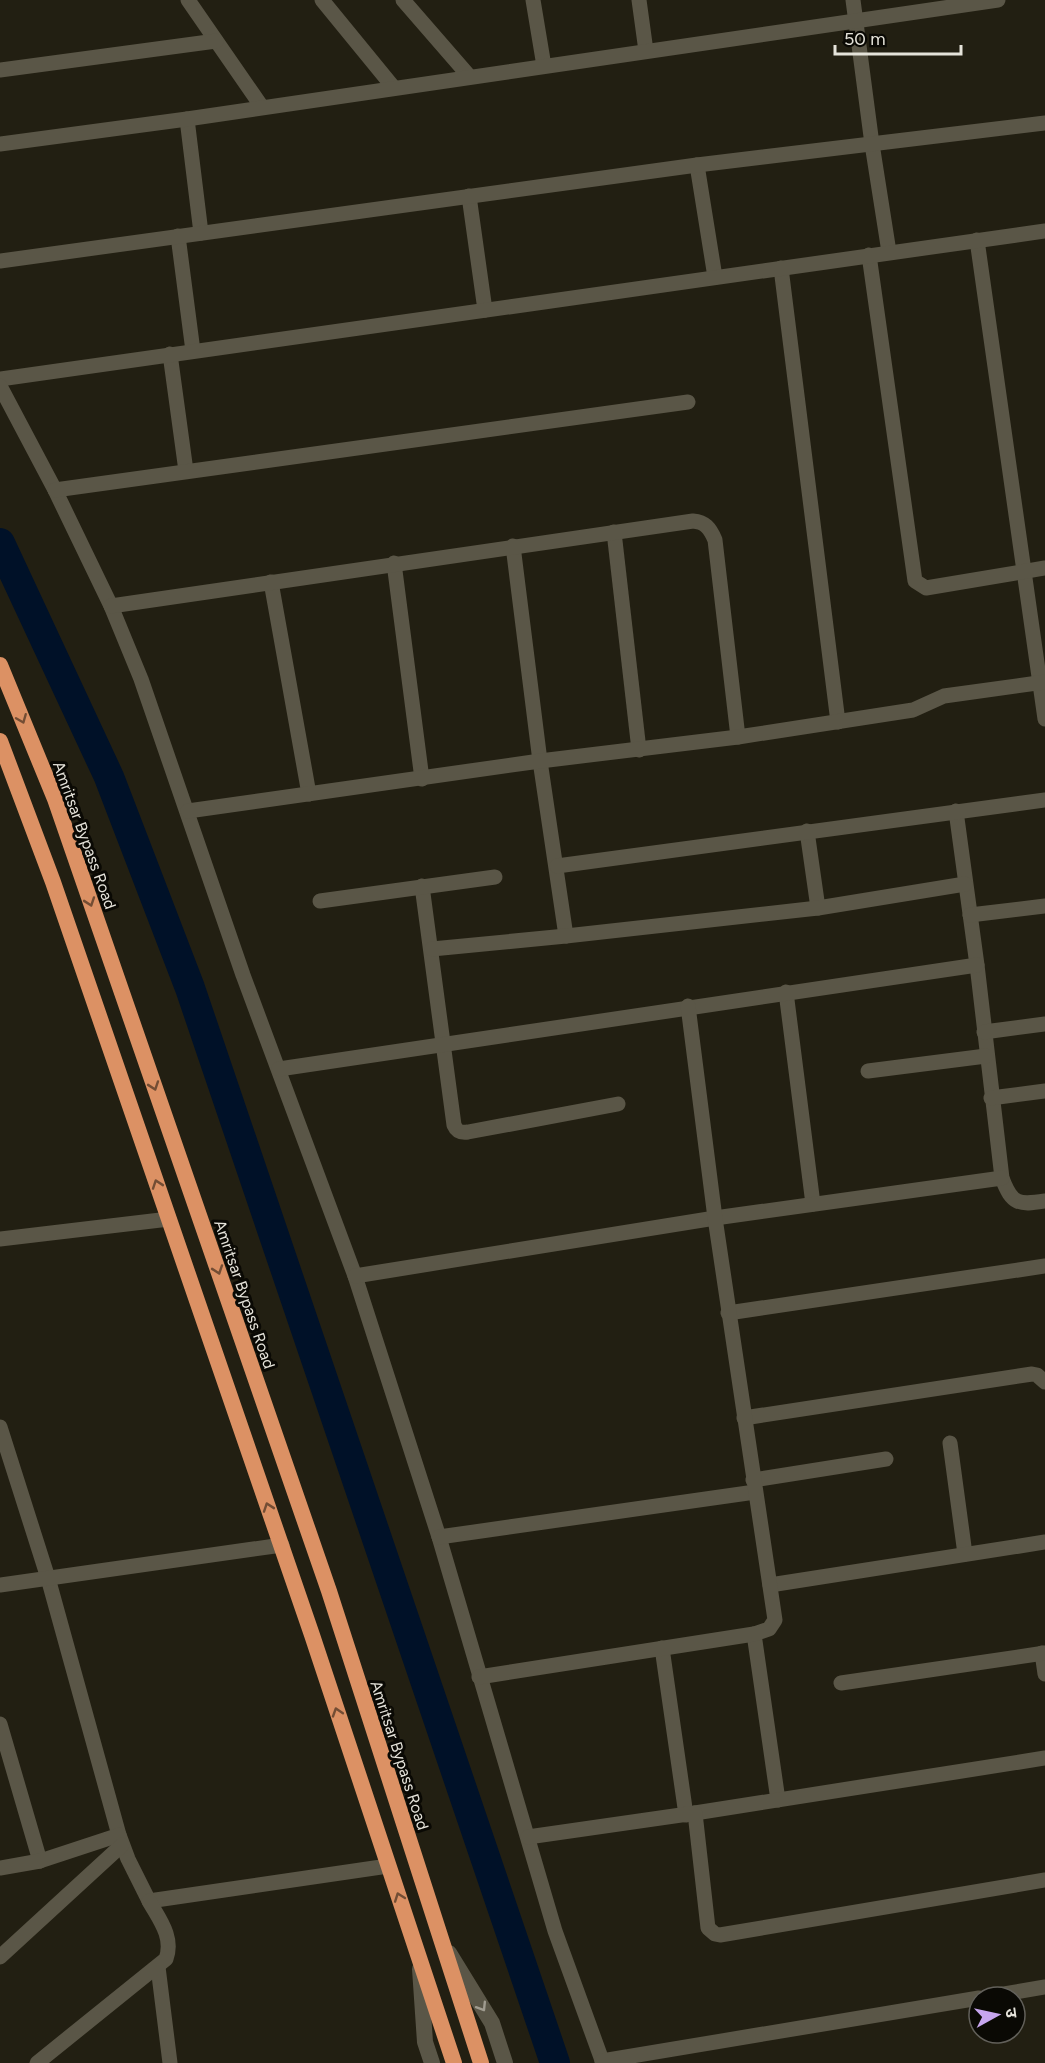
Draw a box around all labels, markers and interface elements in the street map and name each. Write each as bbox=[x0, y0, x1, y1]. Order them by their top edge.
scale bar bbox=[835, 18, 961, 56]
text: 50 m bbox=[844, 28, 886, 50]
one-way arrow bbox=[15, 713, 27, 724]
street label: Amritsar Bypass Road bbox=[49, 759, 120, 912]
one-way arrow bbox=[83, 896, 96, 907]
one-way arrow bbox=[147, 1080, 160, 1091]
one-way arrow bbox=[152, 1179, 164, 1190]
street label: Amritsar Bypass Road bbox=[210, 1217, 279, 1371]
one-way arrow bbox=[211, 1264, 224, 1275]
one-way arrow bbox=[263, 1502, 276, 1513]
street label: Amritsar Bypass Road bbox=[366, 1678, 433, 1832]
one-way arrow bbox=[332, 1707, 345, 1718]
one-way arrow bbox=[393, 1892, 406, 1903]
north arrow bbox=[967, 1985, 1027, 2045]
one-way arrow bbox=[475, 2001, 487, 2011]
text: उ bbox=[1001, 2007, 1022, 2020]

